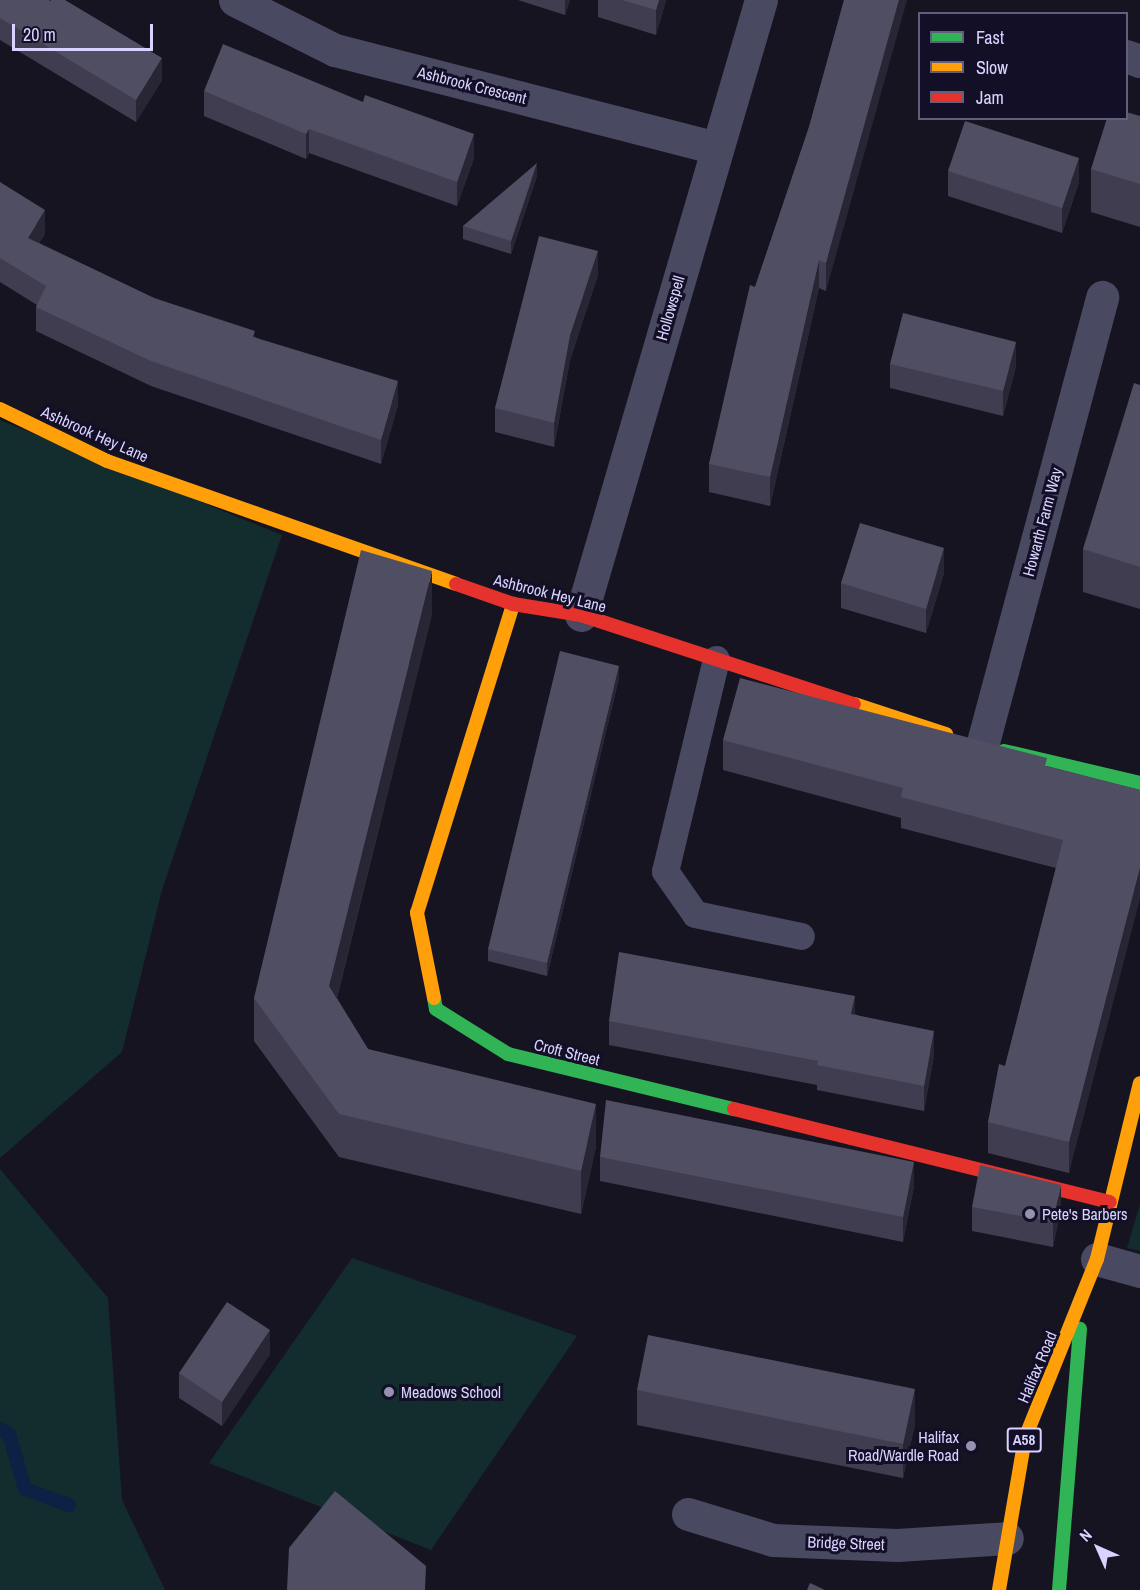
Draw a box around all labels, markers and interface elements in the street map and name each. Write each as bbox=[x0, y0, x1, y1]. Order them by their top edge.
scale bar bbox=[15, 12, 156, 50]
legend bbox=[918, 12, 1128, 120]
text: 20 m bbox=[23, 22, 56, 47]
text: Fast bbox=[976, 25, 1004, 50]
text: Slow bbox=[976, 55, 1008, 80]
street label: Ashbrook Crescent bbox=[416, 62, 528, 108]
text: Jam bbox=[976, 85, 1004, 110]
street label: Hollowspell bbox=[652, 273, 688, 343]
street label: Ashbrook Hey Lane bbox=[38, 402, 152, 466]
street label: Howarth Farm Way bbox=[1018, 465, 1066, 579]
street label: Ashbrook Hey Lane bbox=[492, 570, 608, 616]
street label: Croft Street bbox=[532, 1035, 602, 1069]
place label: Pete's Barbers bbox=[1042, 1204, 1128, 1224]
marker: Pete's Barbers bbox=[1023, 1207, 1037, 1221]
street label: Halifax Road bbox=[1013, 1328, 1061, 1406]
place label: Meadows School bbox=[401, 1382, 501, 1402]
marker: Meadows School bbox=[382, 1385, 396, 1399]
place label: Halifax Road/Wardle Road bbox=[848, 1427, 959, 1465]
road number: A58 bbox=[1006, 1428, 1042, 1452]
marker: Halifax Road/Wardle Road bbox=[964, 1439, 978, 1453]
north arrow bbox=[1068, 1518, 1128, 1578]
text: N bbox=[1074, 1524, 1096, 1546]
street label: Bridge Street bbox=[807, 1532, 885, 1554]

